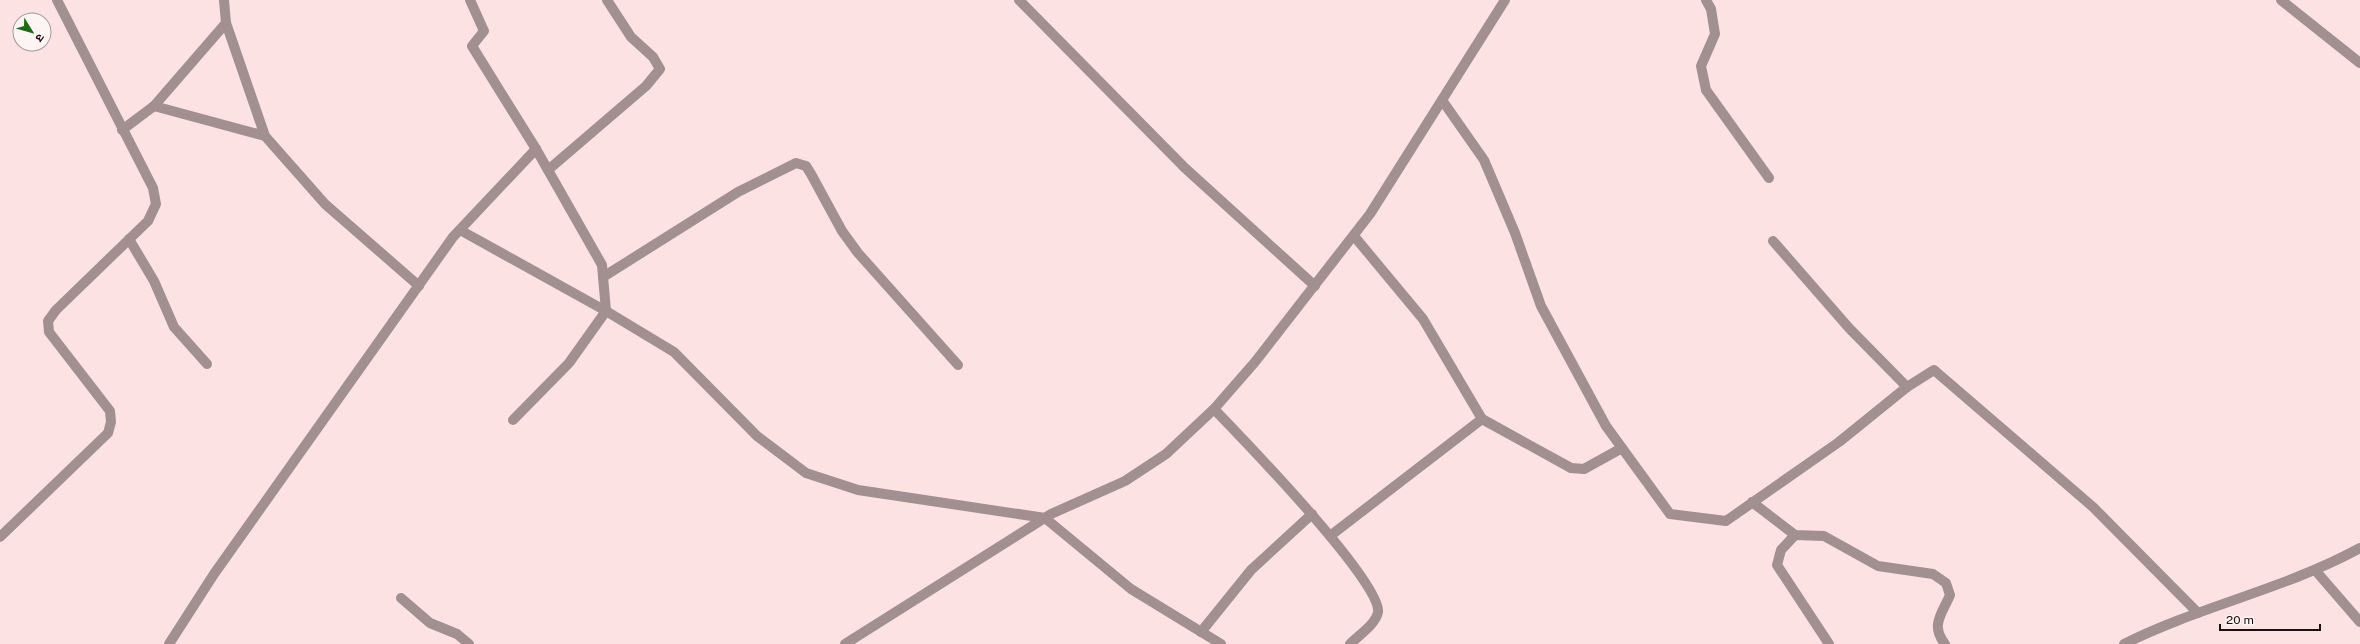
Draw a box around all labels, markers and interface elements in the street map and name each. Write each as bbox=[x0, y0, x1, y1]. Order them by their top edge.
north arrow bbox=[12, 12, 52, 52]
text: उ bbox=[33, 32, 47, 45]
scale bar bbox=[2220, 606, 2320, 632]
text: 20 m bbox=[2226, 613, 2254, 627]

